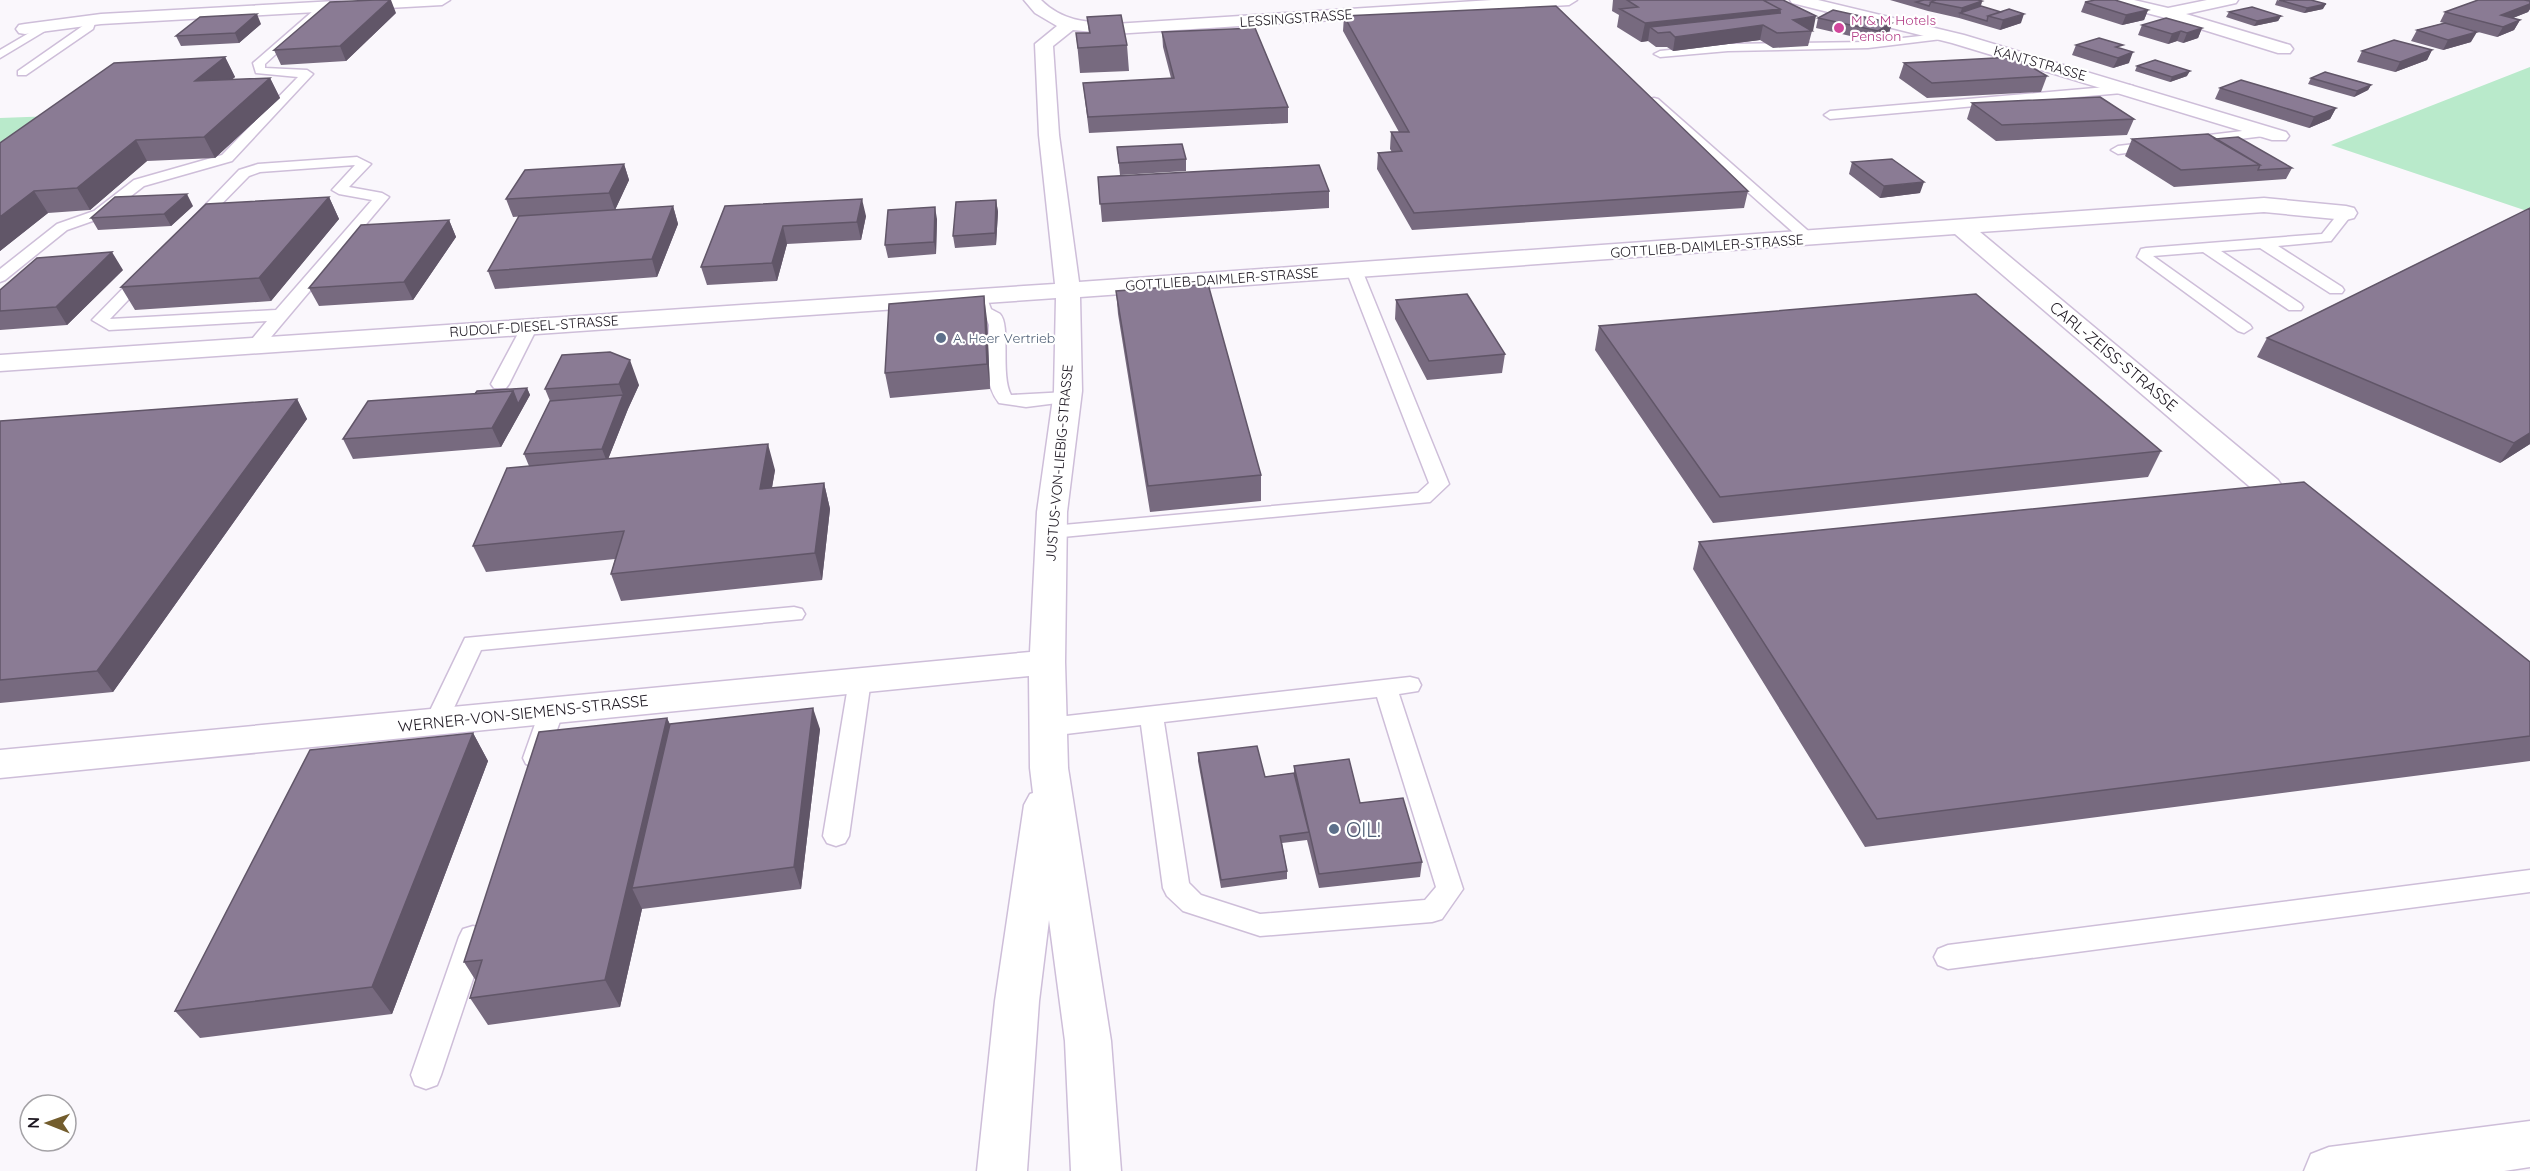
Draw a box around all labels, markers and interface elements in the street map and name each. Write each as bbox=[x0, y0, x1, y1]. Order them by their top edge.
street label: LESSINGSTRASSE bbox=[1239, 5, 1353, 31]
place label: M & M Hotels Pension bbox=[1851, 11, 1936, 45]
marker: M & M Hotels Pension bbox=[1832, 21, 1846, 35]
street label: KANTSTRASSE bbox=[1992, 41, 2088, 85]
street label: GOTTLIEB-DAIMLER-STRASSE bbox=[1610, 230, 1804, 262]
street label: GOTTLIEB-DAIMLER-STRASSE bbox=[1125, 263, 1319, 295]
street label: CARL-ZEISS-STRASSE bbox=[2046, 297, 2182, 415]
street label: RUDOLF-DIESEL-STRASSE bbox=[449, 311, 619, 341]
place label: A. Heer Vertrieb bbox=[953, 329, 1055, 347]
marker: A. Heer Vertrieb bbox=[934, 331, 948, 345]
street label: JUSTUS-VON-LIEBIG-STRASSE bbox=[1041, 364, 1077, 562]
street label: WERNER-VON-SIEMENS-STRASSE bbox=[397, 690, 649, 736]
place label: OIL! bbox=[1346, 817, 1381, 842]
marker: OIL! bbox=[1327, 822, 1341, 836]
north arrow bbox=[18, 1093, 78, 1153]
text: N bbox=[23, 1117, 43, 1129]

